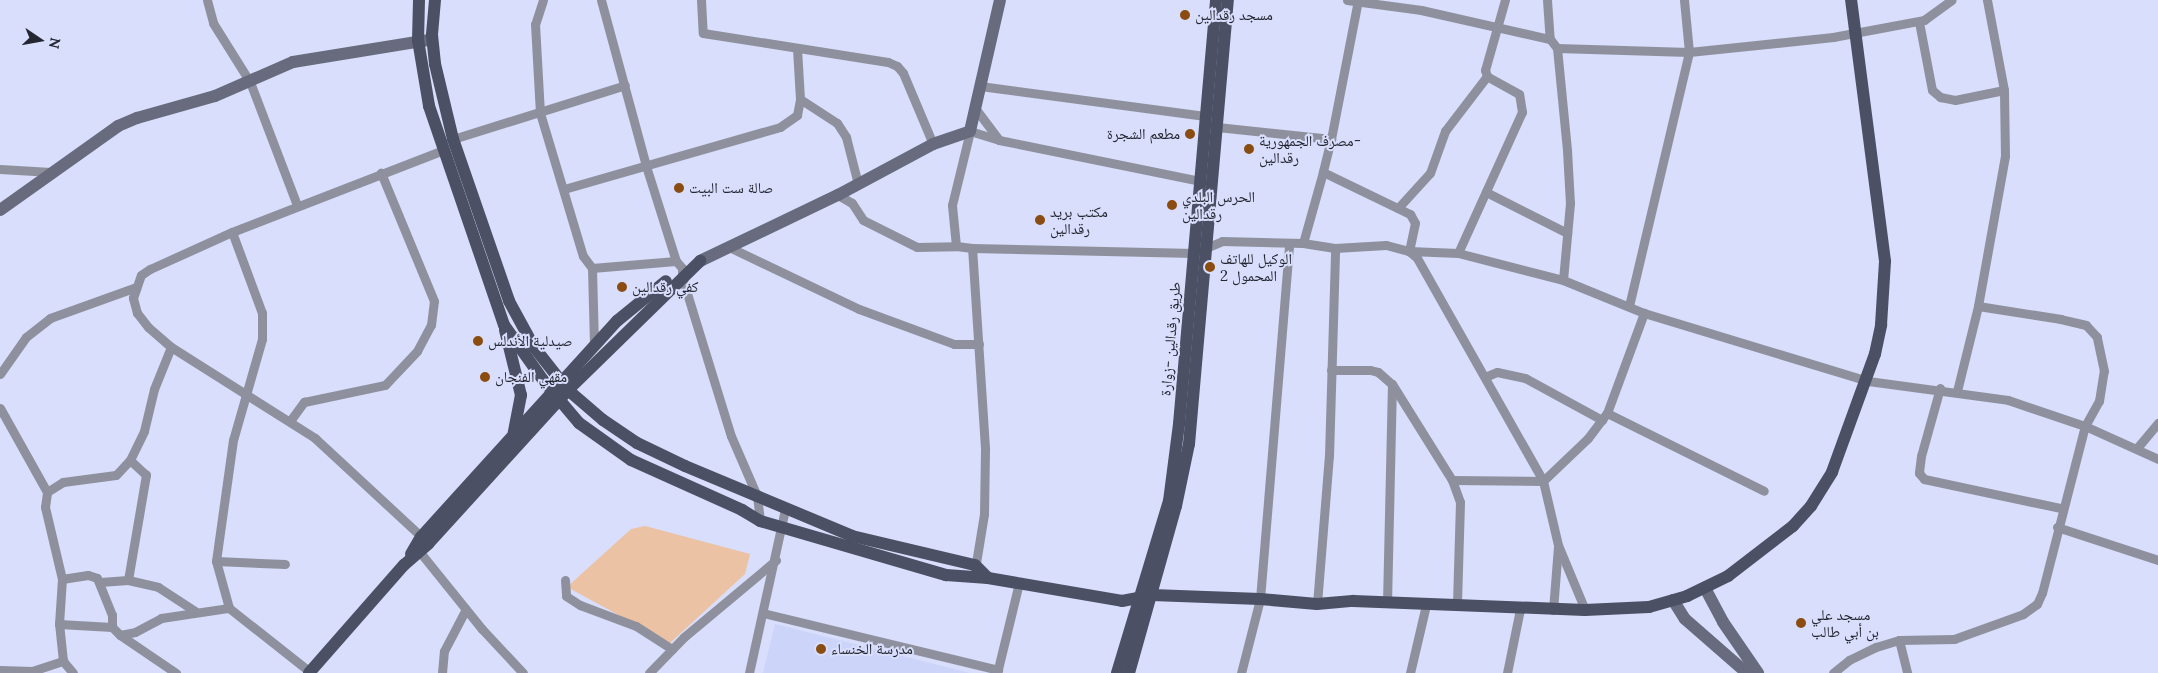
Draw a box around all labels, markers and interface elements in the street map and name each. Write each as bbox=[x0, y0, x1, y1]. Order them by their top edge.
place label: مسجد رقدالين bbox=[1195, 6, 1273, 24]
marker: مسجد رقدالين bbox=[1179, 9, 1191, 21]
north arrow bbox=[15, 15, 65, 65]
text: N bbox=[45, 36, 65, 50]
place label: مطعم الشجرة bbox=[1107, 125, 1180, 143]
marker: مطعم الشجرة bbox=[1184, 128, 1196, 140]
place label: مصرف الجمهورية- رقدالين bbox=[1259, 131, 1361, 166]
marker: مصرف الجمهورية- رقدالين bbox=[1243, 143, 1255, 155]
place label: صالة ست البيت bbox=[689, 179, 773, 197]
marker: صالة ست البيت bbox=[673, 182, 685, 194]
place label: الحرس البلدي رقدالين bbox=[1182, 187, 1255, 222]
marker: الحرس البلدي رقدالين bbox=[1166, 199, 1178, 211]
place label: مكتب بريد رقدالين bbox=[1050, 202, 1108, 237]
marker: مكتب بريد رقدالين bbox=[1034, 214, 1046, 226]
place label: الوكيل للهاتف المحمول 2 bbox=[1220, 249, 1292, 284]
marker: الوكيل للهاتف المحمول 2 bbox=[1204, 261, 1216, 273]
place label: كفي رقدالين bbox=[632, 278, 698, 296]
marker: كفي رقدالين bbox=[616, 281, 628, 293]
street label: طريق رقدالين -زوارة bbox=[1156, 281, 1184, 397]
place label: صيدلية الأندلس bbox=[488, 332, 573, 350]
marker: صيدلية الأندلس bbox=[472, 335, 484, 347]
place label: مقهي الفنجان bbox=[495, 368, 567, 386]
marker: مقهي الفنجان bbox=[479, 371, 491, 383]
place label: مسجد علي بن أبي طالب bbox=[1811, 605, 1879, 640]
marker: مسجد علي بن أبي طالب bbox=[1795, 617, 1807, 629]
place label: مدرسة الخنساء bbox=[831, 640, 913, 658]
marker: مدرسة الخنساء bbox=[815, 643, 827, 655]

